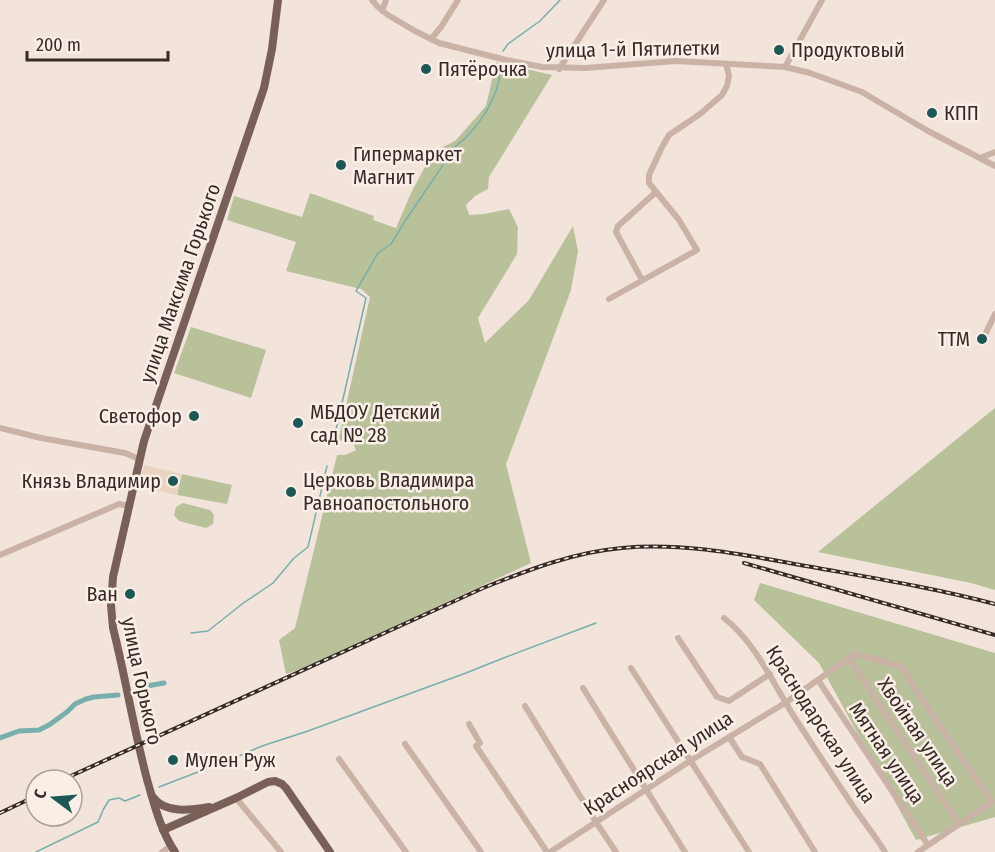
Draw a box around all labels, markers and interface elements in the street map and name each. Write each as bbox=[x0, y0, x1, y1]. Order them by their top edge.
scale bar bbox=[27, 24, 168, 62]
text: 200 m bbox=[36, 34, 81, 56]
street label: улица 1-й Пятилетки bbox=[546, 35, 720, 63]
place label: Продуктовый bbox=[791, 38, 905, 62]
marker: Продуктовый bbox=[772, 43, 786, 57]
place label: Пятёрочка bbox=[438, 57, 527, 81]
marker: Пятёрочка bbox=[419, 62, 433, 76]
place label: КПП bbox=[944, 101, 979, 125]
marker: КПП bbox=[925, 106, 939, 120]
place label: Гипермаркет Магнит bbox=[353, 142, 463, 189]
marker: Гипермаркет Магнит bbox=[334, 158, 348, 172]
street label: улица Максима Горького bbox=[135, 180, 225, 386]
place label: ТТМ bbox=[938, 327, 970, 351]
marker: ТТМ bbox=[975, 332, 989, 346]
place label: МБДОУ Детский сад № 28 bbox=[310, 400, 440, 447]
place label: Светофор bbox=[99, 404, 182, 428]
marker: Светофор bbox=[187, 409, 201, 423]
marker: МБДОУ Детский сад № 28 bbox=[291, 416, 305, 430]
place label: Церковь Владимира Равноапостольного bbox=[303, 468, 474, 515]
place label: Князь Владимир bbox=[22, 469, 161, 493]
marker: Князь Владимир bbox=[166, 474, 180, 488]
marker: Церковь Владимира Равноапостольного bbox=[284, 485, 298, 499]
place label: Ван bbox=[87, 582, 118, 606]
marker: Ван bbox=[123, 587, 137, 601]
street label: улица Горького bbox=[117, 615, 167, 747]
street label: Краснодарская улица bbox=[761, 641, 881, 807]
street label: Хвойная улица bbox=[873, 673, 963, 791]
street label: Мятная улица bbox=[844, 698, 930, 808]
street label: Красноярская улица bbox=[579, 706, 737, 820]
place label: Мулен Руж bbox=[185, 748, 276, 772]
marker: Мулен Руж bbox=[166, 753, 180, 767]
north arrow bbox=[24, 768, 84, 828]
text: С bbox=[30, 787, 51, 801]

